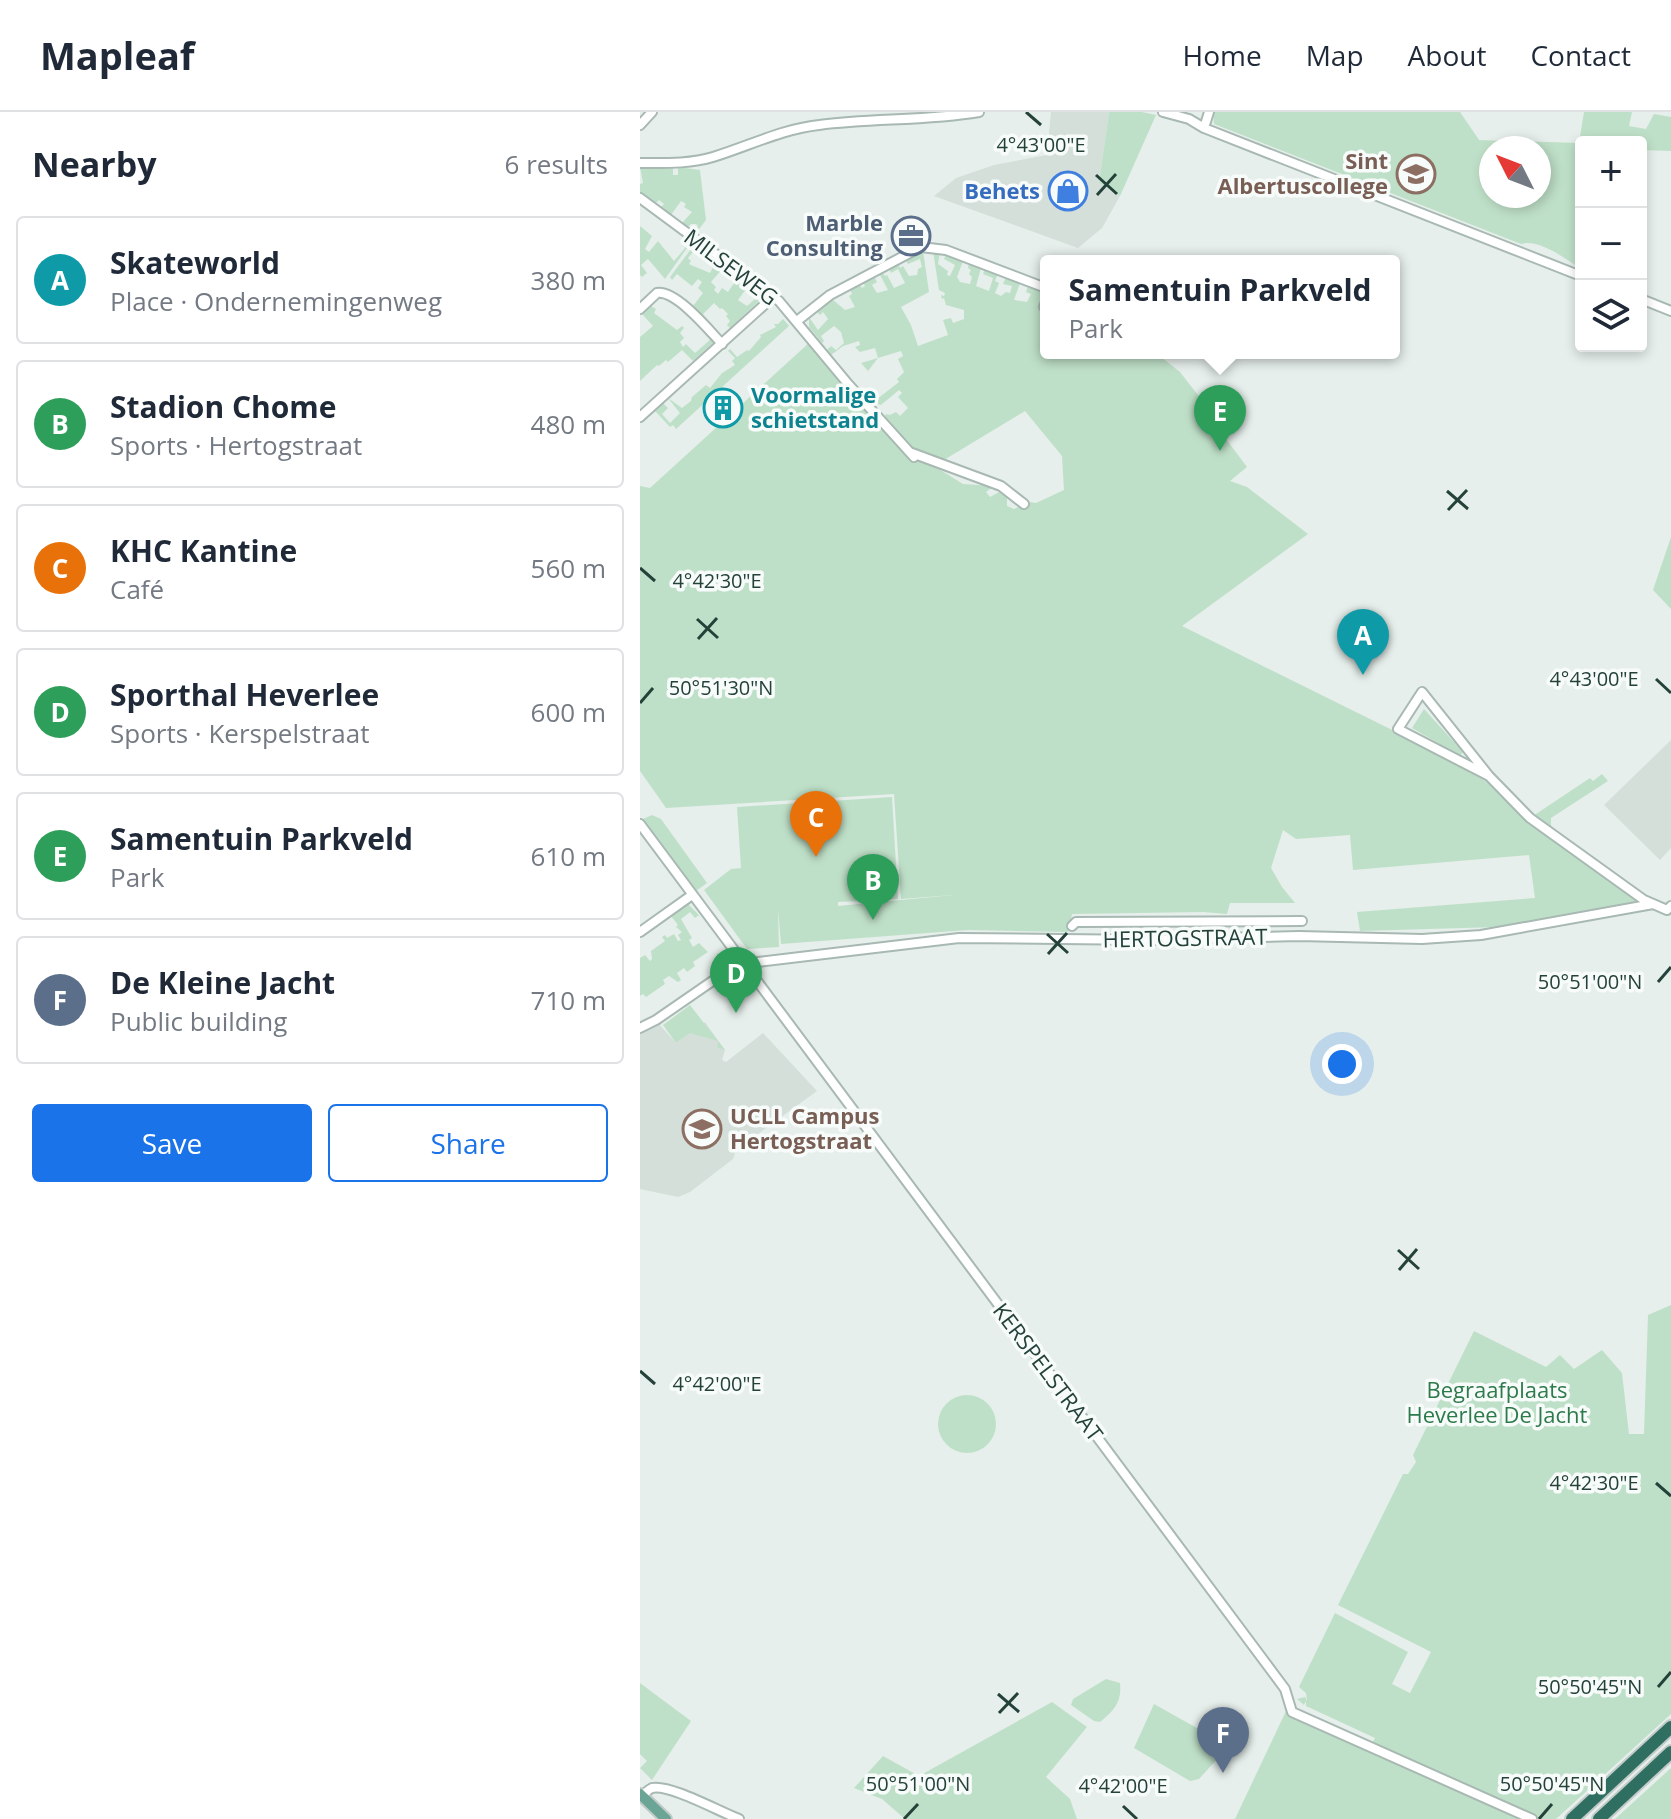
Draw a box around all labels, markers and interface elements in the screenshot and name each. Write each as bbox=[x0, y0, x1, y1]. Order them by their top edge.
text: Mapleaf bbox=[40, 29, 195, 81]
text: Home bbox=[1183, 36, 1262, 74]
text: Map bbox=[1306, 36, 1364, 74]
text: About bbox=[1408, 36, 1486, 74]
text: Contact bbox=[1530, 36, 1631, 74]
text: 4°43'00"E bbox=[996, 131, 1086, 158]
north arrow bbox=[1479, 136, 1551, 208]
map controls bbox=[1575, 136, 1647, 352]
button: + bbox=[1575, 136, 1647, 208]
text: Nearby bbox=[32, 141, 157, 187]
place label: Sint Albertuscollege bbox=[1217, 145, 1388, 200]
text: 6 results bbox=[505, 146, 608, 182]
school or university icon: Sint Albertuscollege bbox=[1395, 153, 1437, 195]
shop icon: Behets bbox=[1047, 170, 1089, 212]
place label: Behets bbox=[964, 175, 1040, 205]
place label: Marble Consulting bbox=[766, 207, 884, 262]
button: − bbox=[1575, 208, 1647, 280]
office icon: Marble Consulting bbox=[890, 215, 932, 257]
street label: MILSEWEG bbox=[679, 221, 785, 311]
text: Skateworld bbox=[110, 242, 280, 283]
popup bbox=[1040, 255, 1400, 359]
text: A bbox=[51, 262, 69, 298]
text: 380 m bbox=[531, 262, 606, 298]
text: Samentuin Parkveld bbox=[1068, 269, 1372, 310]
button: layers bbox=[1575, 280, 1647, 352]
text: Place · Ondernemingenweg bbox=[110, 283, 442, 319]
text: Park bbox=[1068, 310, 1123, 346]
place label: Voormalige schietstand bbox=[751, 379, 879, 434]
pin: E bbox=[1194, 385, 1246, 451]
text: Stadion Chome bbox=[110, 386, 336, 427]
building icon: Voormalige schietstand bbox=[702, 387, 744, 429]
text: B bbox=[51, 406, 69, 442]
text: 480 m bbox=[531, 406, 606, 442]
text: Sports · Hertogstraat bbox=[110, 427, 362, 463]
text: KHC Kantine bbox=[110, 530, 297, 571]
text: C bbox=[52, 550, 68, 586]
text: 560 m bbox=[531, 550, 606, 586]
text: 4°42'30"E bbox=[672, 567, 762, 594]
text: Café bbox=[110, 571, 164, 607]
pin: A bbox=[1337, 609, 1389, 675]
text: 4°43'00"E bbox=[1549, 665, 1639, 692]
text: Sporthal Heverlee bbox=[110, 674, 379, 715]
text: 50°51'30"N bbox=[669, 674, 773, 701]
text: D bbox=[50, 694, 70, 730]
text: 600 m bbox=[531, 694, 606, 730]
text: Sports · Kerspelstraat bbox=[110, 715, 369, 751]
pin: C bbox=[790, 791, 842, 857]
text: Samentuin Parkveld bbox=[110, 818, 413, 859]
text: E bbox=[53, 838, 67, 874]
text: 610 m bbox=[531, 838, 606, 874]
pin: B bbox=[847, 854, 899, 920]
text: Park bbox=[110, 859, 164, 895]
street label: HERTOGSTRAAT bbox=[1102, 921, 1268, 953]
pin: D bbox=[710, 947, 762, 1013]
text: De Kleine Jacht bbox=[110, 962, 335, 1003]
text: 50°51'00"N bbox=[1538, 968, 1642, 995]
text: F bbox=[53, 982, 67, 1018]
text: 710 m bbox=[531, 982, 606, 1018]
text: Public building bbox=[110, 1003, 287, 1039]
your location bbox=[1322, 1044, 1362, 1084]
place label: UCLL Campus Hertogstraat bbox=[730, 1100, 880, 1155]
button: Save bbox=[32, 1104, 312, 1182]
button: Share bbox=[328, 1104, 608, 1182]
school or university icon: UCLL Campus Hertogstraat bbox=[681, 1108, 723, 1150]
street label: KERSPELSTRAAT bbox=[987, 1296, 1111, 1447]
text: 4°42'00"E bbox=[672, 1370, 762, 1397]
park label: Begraafplaats Heverlee De Jacht bbox=[1407, 1374, 1588, 1429]
text: 4°42'30"E bbox=[1549, 1469, 1639, 1496]
text: 50°50'45"N bbox=[1538, 1673, 1642, 1700]
pin: F bbox=[1197, 1707, 1249, 1773]
text: 50°51'00"N bbox=[866, 1770, 970, 1797]
text: 50°50'45"N bbox=[1500, 1770, 1604, 1797]
text: 4°42'00"E bbox=[1078, 1772, 1168, 1799]

